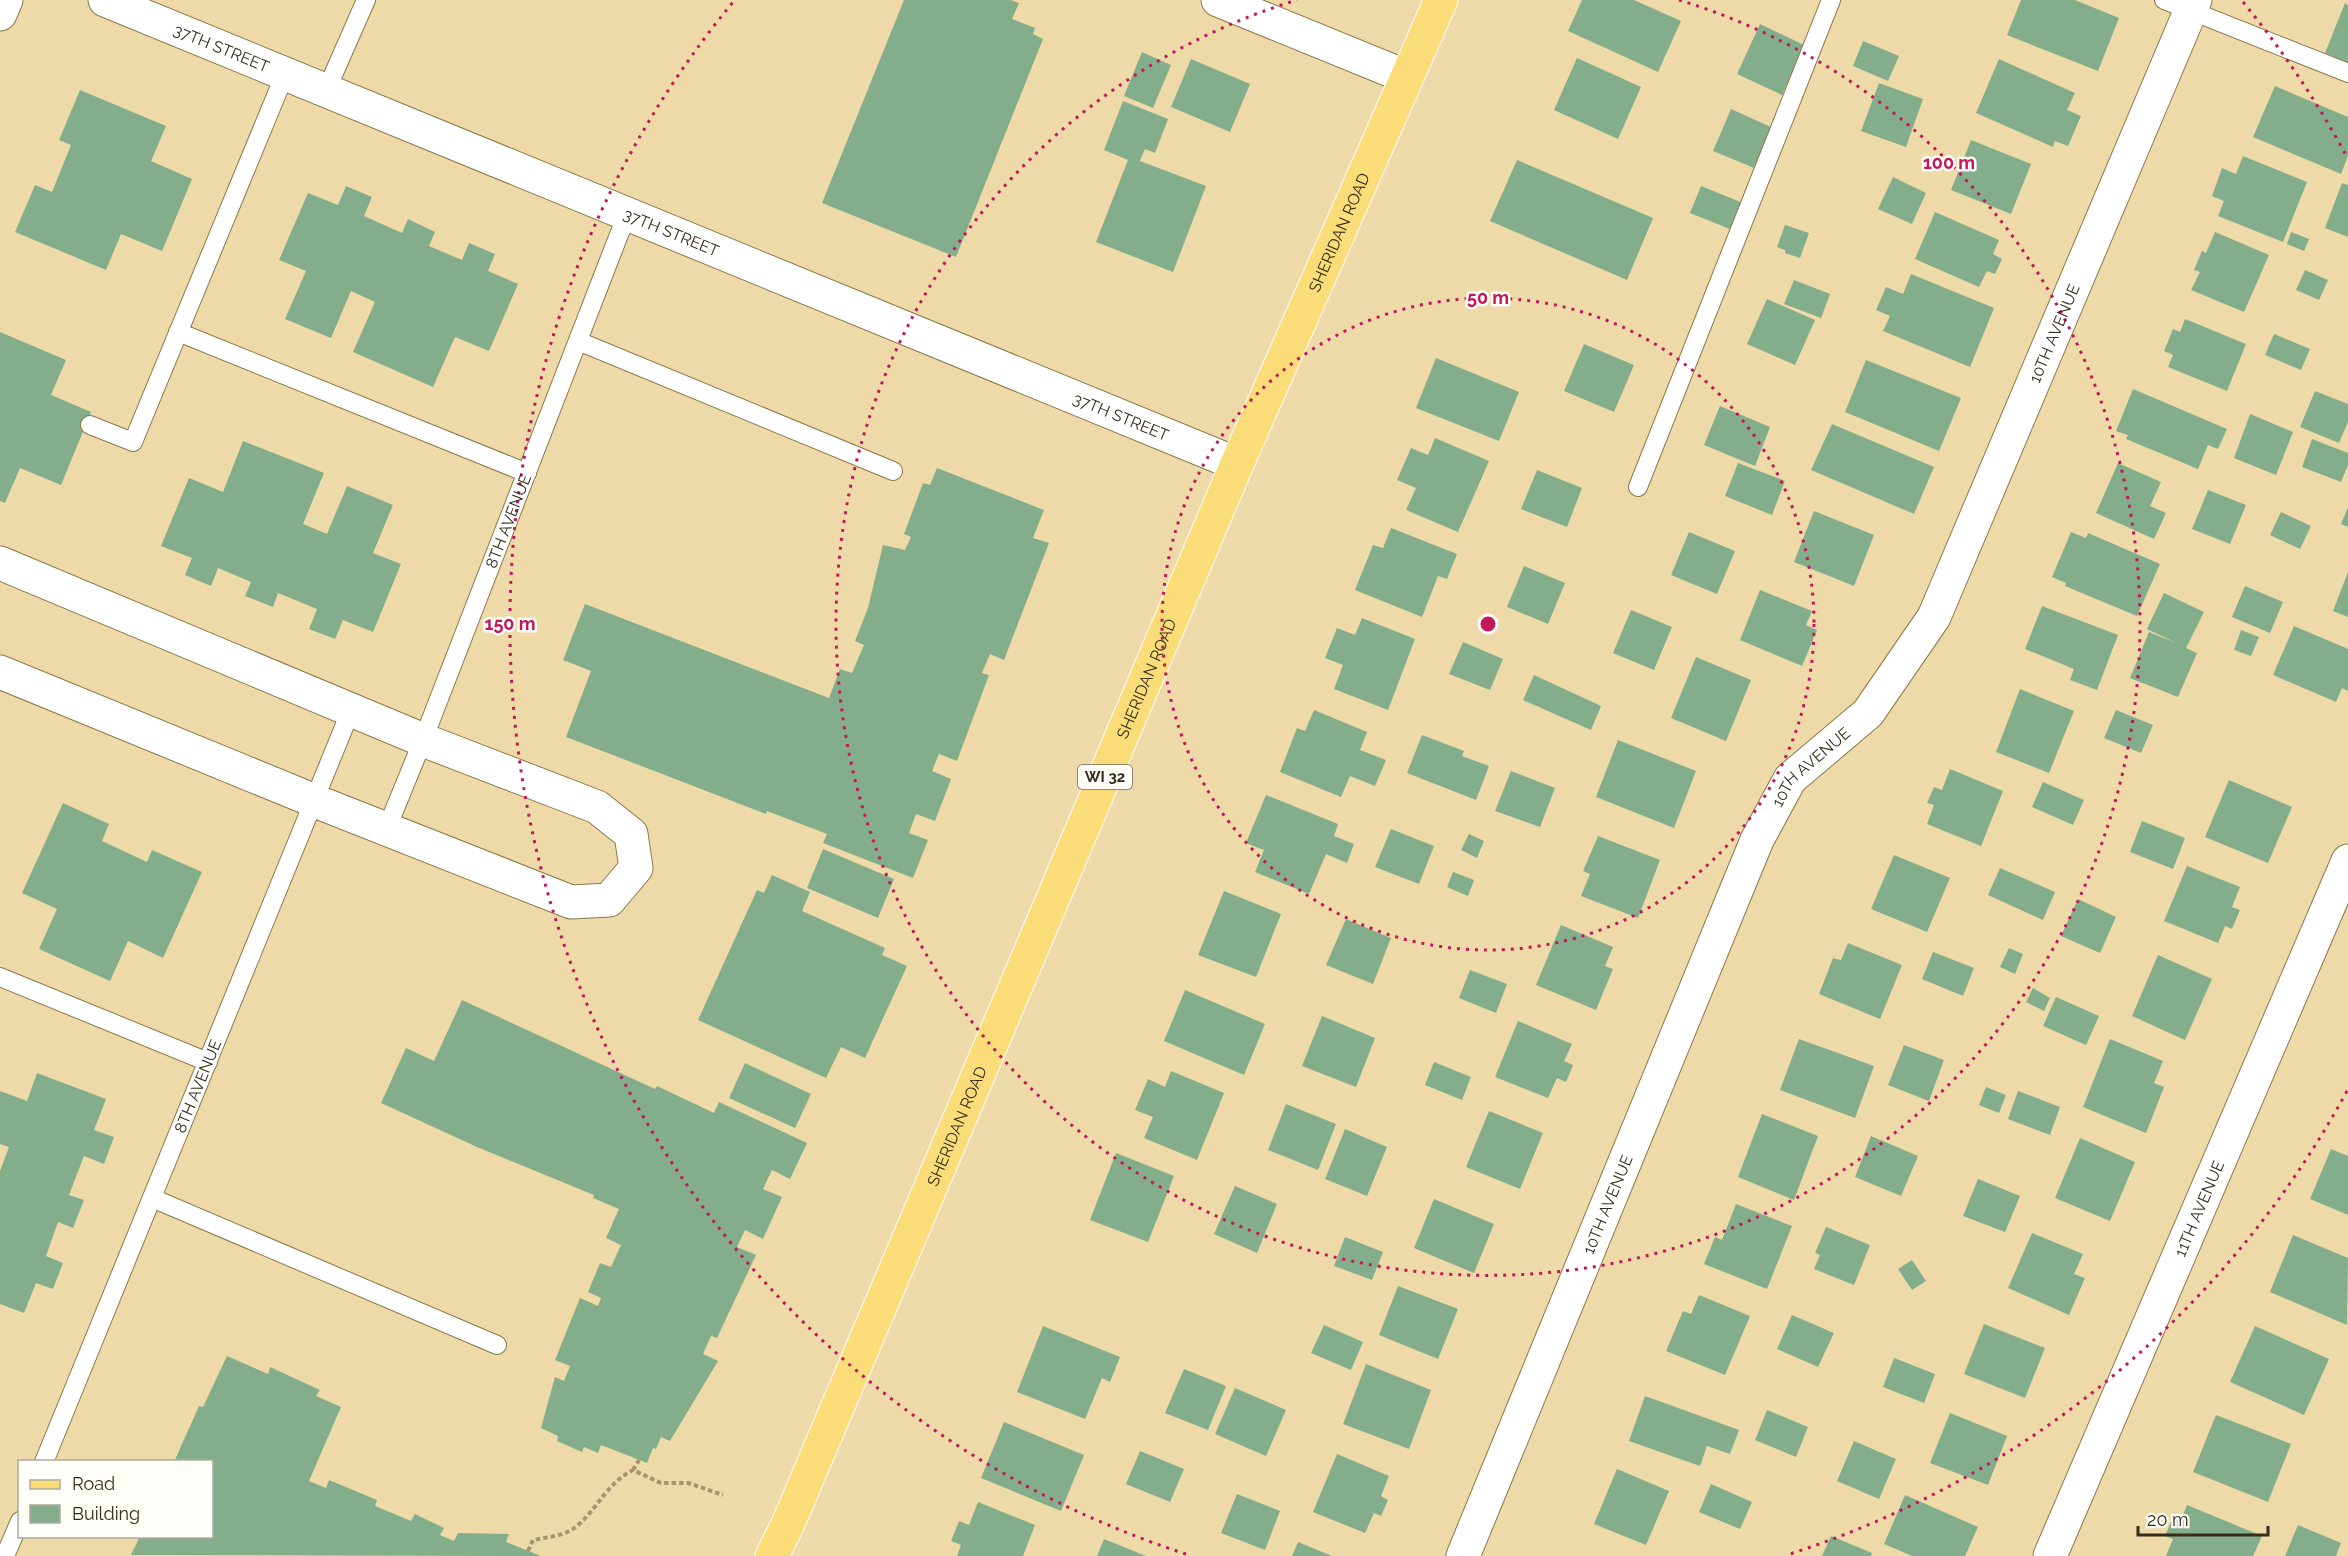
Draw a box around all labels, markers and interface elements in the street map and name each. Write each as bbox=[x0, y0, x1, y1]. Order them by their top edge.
street label: 37TH STREET bbox=[171, 20, 272, 76]
text: 100 m bbox=[1923, 152, 1975, 173]
street label: SHERIDAN ROAD bbox=[1305, 170, 1374, 295]
street label: 37TH STREET bbox=[620, 205, 722, 261]
street label: 10TH AVENUE bbox=[2025, 281, 2084, 386]
text: 50 m bbox=[1467, 287, 1509, 308]
street label: 37TH STREET bbox=[1070, 389, 1172, 445]
street label: 8TH AVENUE bbox=[482, 471, 535, 571]
text: 150 m bbox=[485, 613, 536, 634]
centre of rings bbox=[1478, 614, 1498, 634]
street label: SHERIDAN ROAD bbox=[1113, 616, 1180, 742]
street label: 10TH AVENUE bbox=[1768, 723, 1854, 810]
road number: WI 32 bbox=[1078, 765, 1132, 789]
street label: 8TH AVENUE bbox=[170, 1037, 226, 1136]
street label: SHERIDAN ROAD bbox=[923, 1063, 991, 1189]
street label: 10TH AVENUE bbox=[1579, 1152, 1637, 1257]
street label: 11TH AVENUE bbox=[2170, 1158, 2228, 1260]
legend bbox=[18, 1460, 213, 1538]
text: Road bbox=[72, 1473, 115, 1494]
scale bar bbox=[2138, 1499, 2268, 1537]
text: Building bbox=[72, 1503, 140, 1524]
text: 20 m bbox=[2147, 1509, 2189, 1530]

